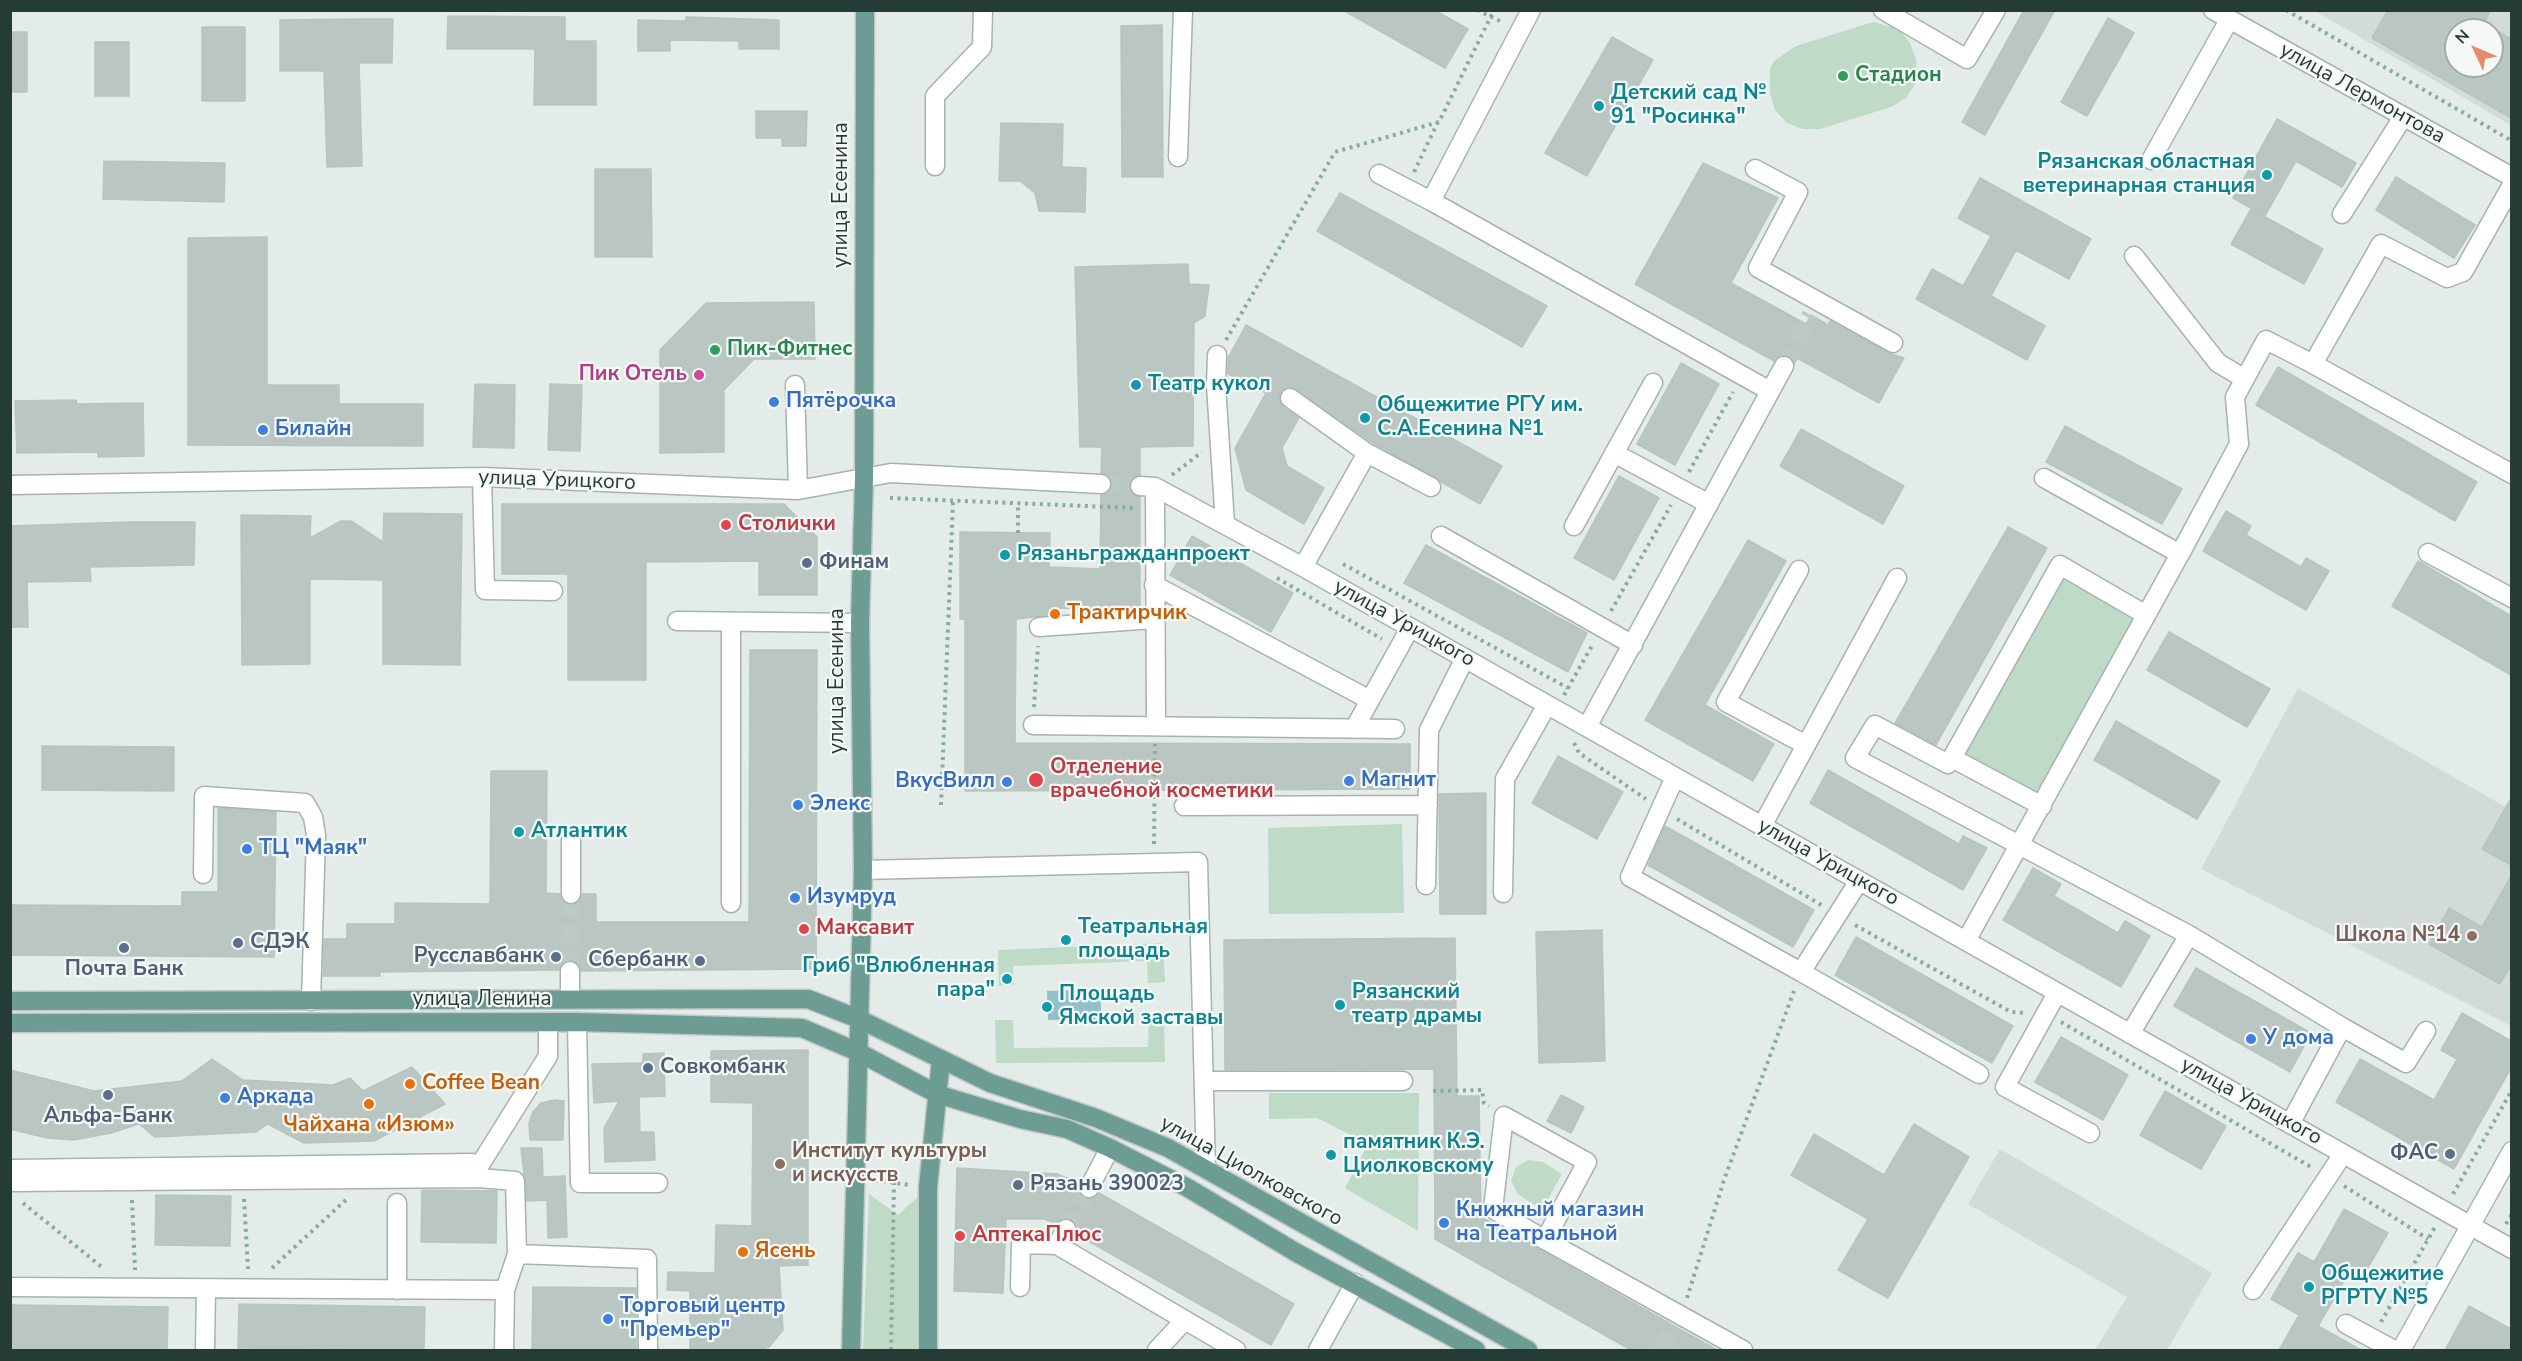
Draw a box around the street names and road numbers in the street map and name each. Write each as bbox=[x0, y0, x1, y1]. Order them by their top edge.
street label: улица Лермонтова bbox=[2275, 38, 2449, 150]
street label: улица Есенина bbox=[829, 122, 855, 268]
street label: улица Урицкого bbox=[478, 466, 636, 496]
street label: улица Урицкого bbox=[1329, 575, 1479, 673]
street label: улица Есенина bbox=[825, 608, 851, 754]
street label: улица Урицкого bbox=[1753, 814, 1903, 912]
street label: улица Ленина bbox=[412, 987, 552, 1013]
street label: улица Урицкого bbox=[2176, 1053, 2326, 1151]
street label: улица Циолковского bbox=[1155, 1111, 1347, 1233]

